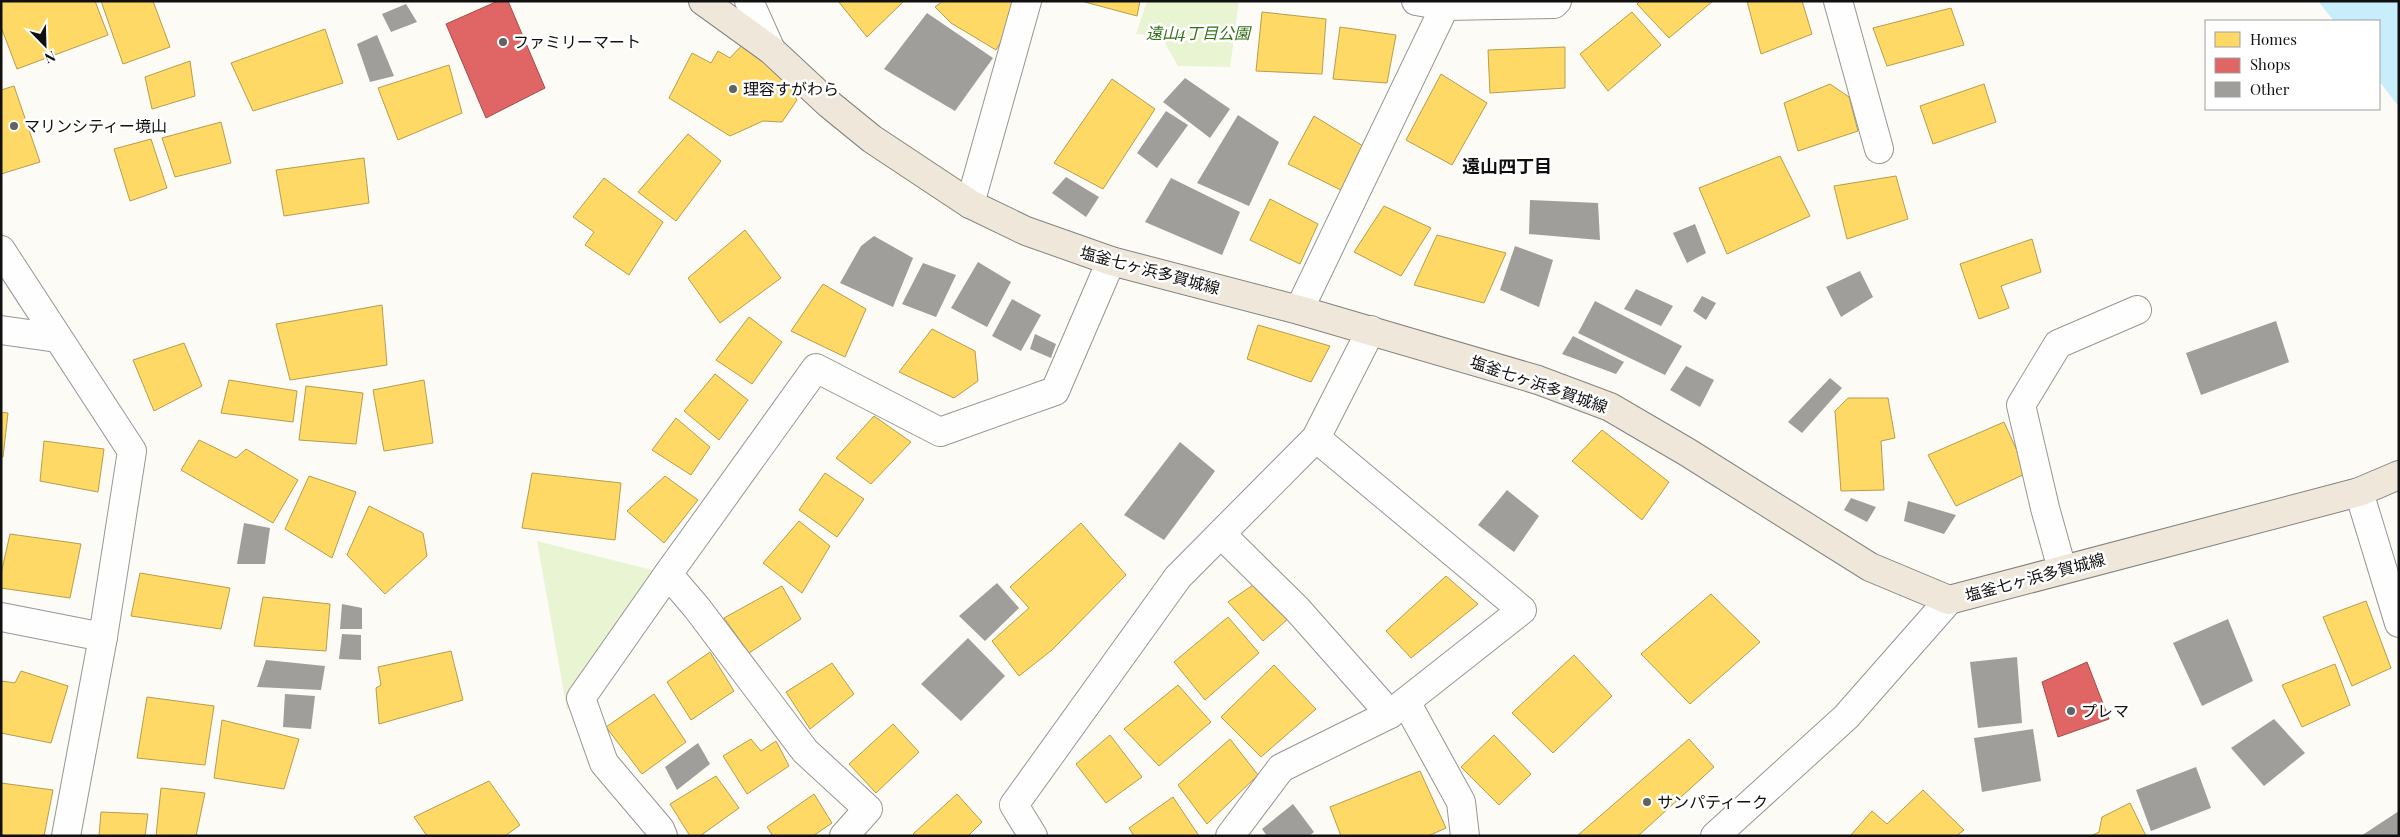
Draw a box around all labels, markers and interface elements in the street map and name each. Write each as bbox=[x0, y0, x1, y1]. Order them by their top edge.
north arrow bbox=[20, 20, 70, 70]
legend bbox=[2205, 20, 2380, 110]
park label: 遠山4丁目公園 bbox=[1146, 22, 1252, 43]
text: Homes bbox=[2250, 29, 2297, 49]
place label: ファミリーマート bbox=[513, 31, 641, 52]
marker: ファミリーマート bbox=[497, 36, 509, 48]
text: N bbox=[42, 47, 59, 68]
text: Shops bbox=[2250, 54, 2291, 74]
place label: 理容すがわら bbox=[743, 78, 839, 99]
text: Other bbox=[2250, 79, 2290, 99]
marker: 理容すがわら bbox=[727, 83, 739, 95]
place label: マリンシティー境山 bbox=[24, 115, 167, 136]
marker: マリンシティー境山 bbox=[8, 120, 20, 132]
district label: 遠山四丁目 bbox=[1462, 154, 1552, 178]
street label: 塩釜七ヶ浜多賀城線 bbox=[1078, 241, 1222, 298]
street label: 塩釜七ヶ浜多賀城線 bbox=[1468, 350, 1611, 417]
street label: 塩釜七ヶ浜多賀城線 bbox=[1963, 548, 2107, 605]
place label: プレマ bbox=[2081, 700, 2129, 721]
marker: プレマ bbox=[2065, 705, 2077, 717]
place label: サンパティーク bbox=[1657, 791, 1768, 812]
marker: サンパティーク bbox=[1641, 796, 1653, 808]

